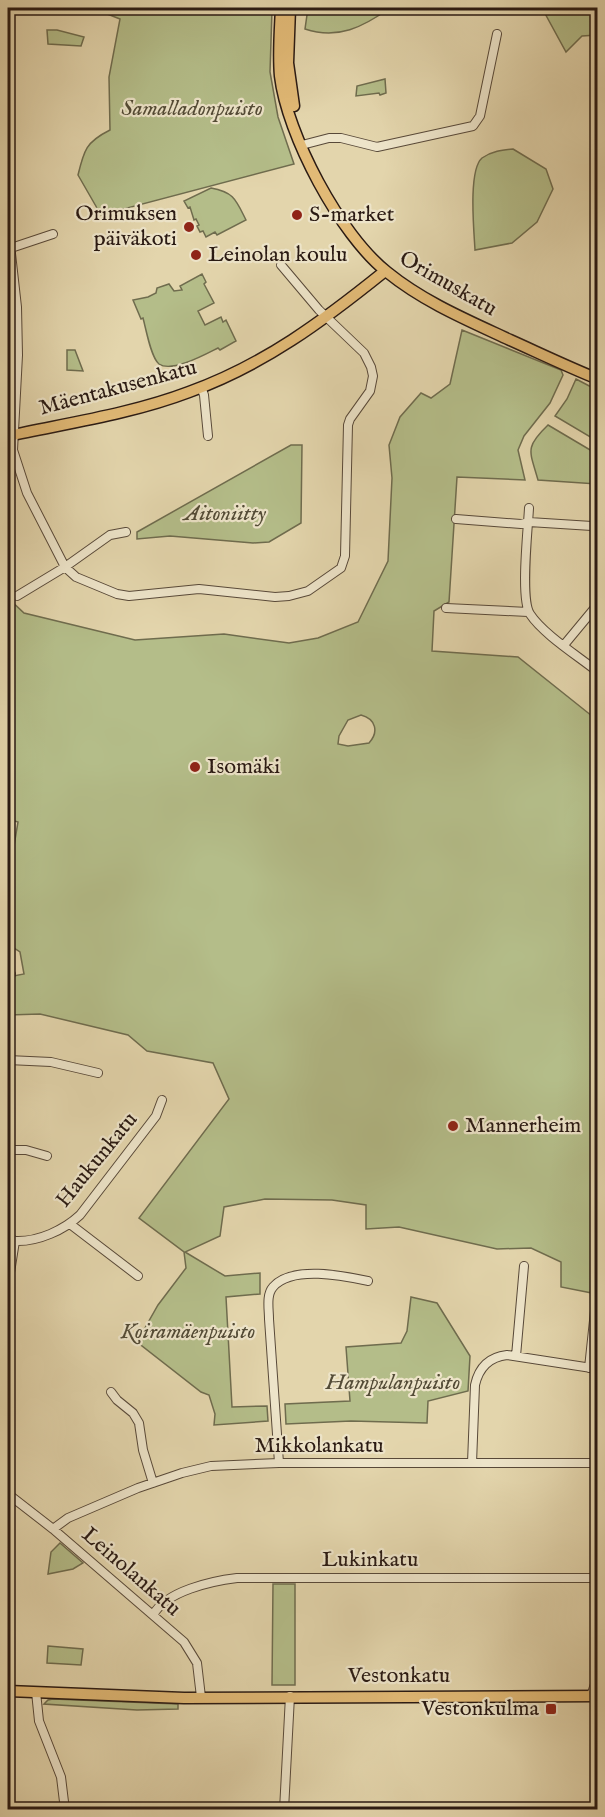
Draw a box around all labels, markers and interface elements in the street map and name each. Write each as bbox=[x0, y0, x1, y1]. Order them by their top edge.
park label: Samalladonpuisto bbox=[121, 95, 263, 123]
place label: Orimuksen päiväkoti bbox=[75, 200, 177, 253]
place label: S-market bbox=[309, 201, 395, 229]
marker: S-market bbox=[290, 208, 304, 222]
marker: Orimuksen päiväkoti bbox=[182, 220, 196, 234]
place label: Leinolan koulu bbox=[208, 241, 347, 269]
street label: Orimuskatu bbox=[394, 245, 502, 323]
marker: Leinolan koulu bbox=[189, 248, 203, 262]
street label: Mäentakusenkatu bbox=[36, 354, 200, 422]
park label: Aitoniitty bbox=[182, 500, 267, 528]
place label: Isomäki bbox=[207, 753, 280, 781]
marker: Isomäki bbox=[188, 760, 202, 774]
street label: Haukunkatu bbox=[50, 1107, 144, 1213]
place label: Mannerheim bbox=[465, 1112, 581, 1140]
marker: Mannerheim bbox=[446, 1119, 460, 1133]
park label: Koiramäenpuisto bbox=[120, 1318, 255, 1346]
park label: Hampulanpuisto bbox=[325, 1369, 460, 1397]
street label: Mikkolankatu bbox=[254, 1432, 384, 1460]
street label: Leinolankatu bbox=[75, 1521, 187, 1623]
street label: Lukinkatu bbox=[322, 1546, 418, 1574]
street label: Vestonkatu bbox=[347, 1662, 450, 1690]
place label: Vestonkulma bbox=[420, 1695, 539, 1723]
marker: Vestonkulma bbox=[544, 1702, 558, 1716]

